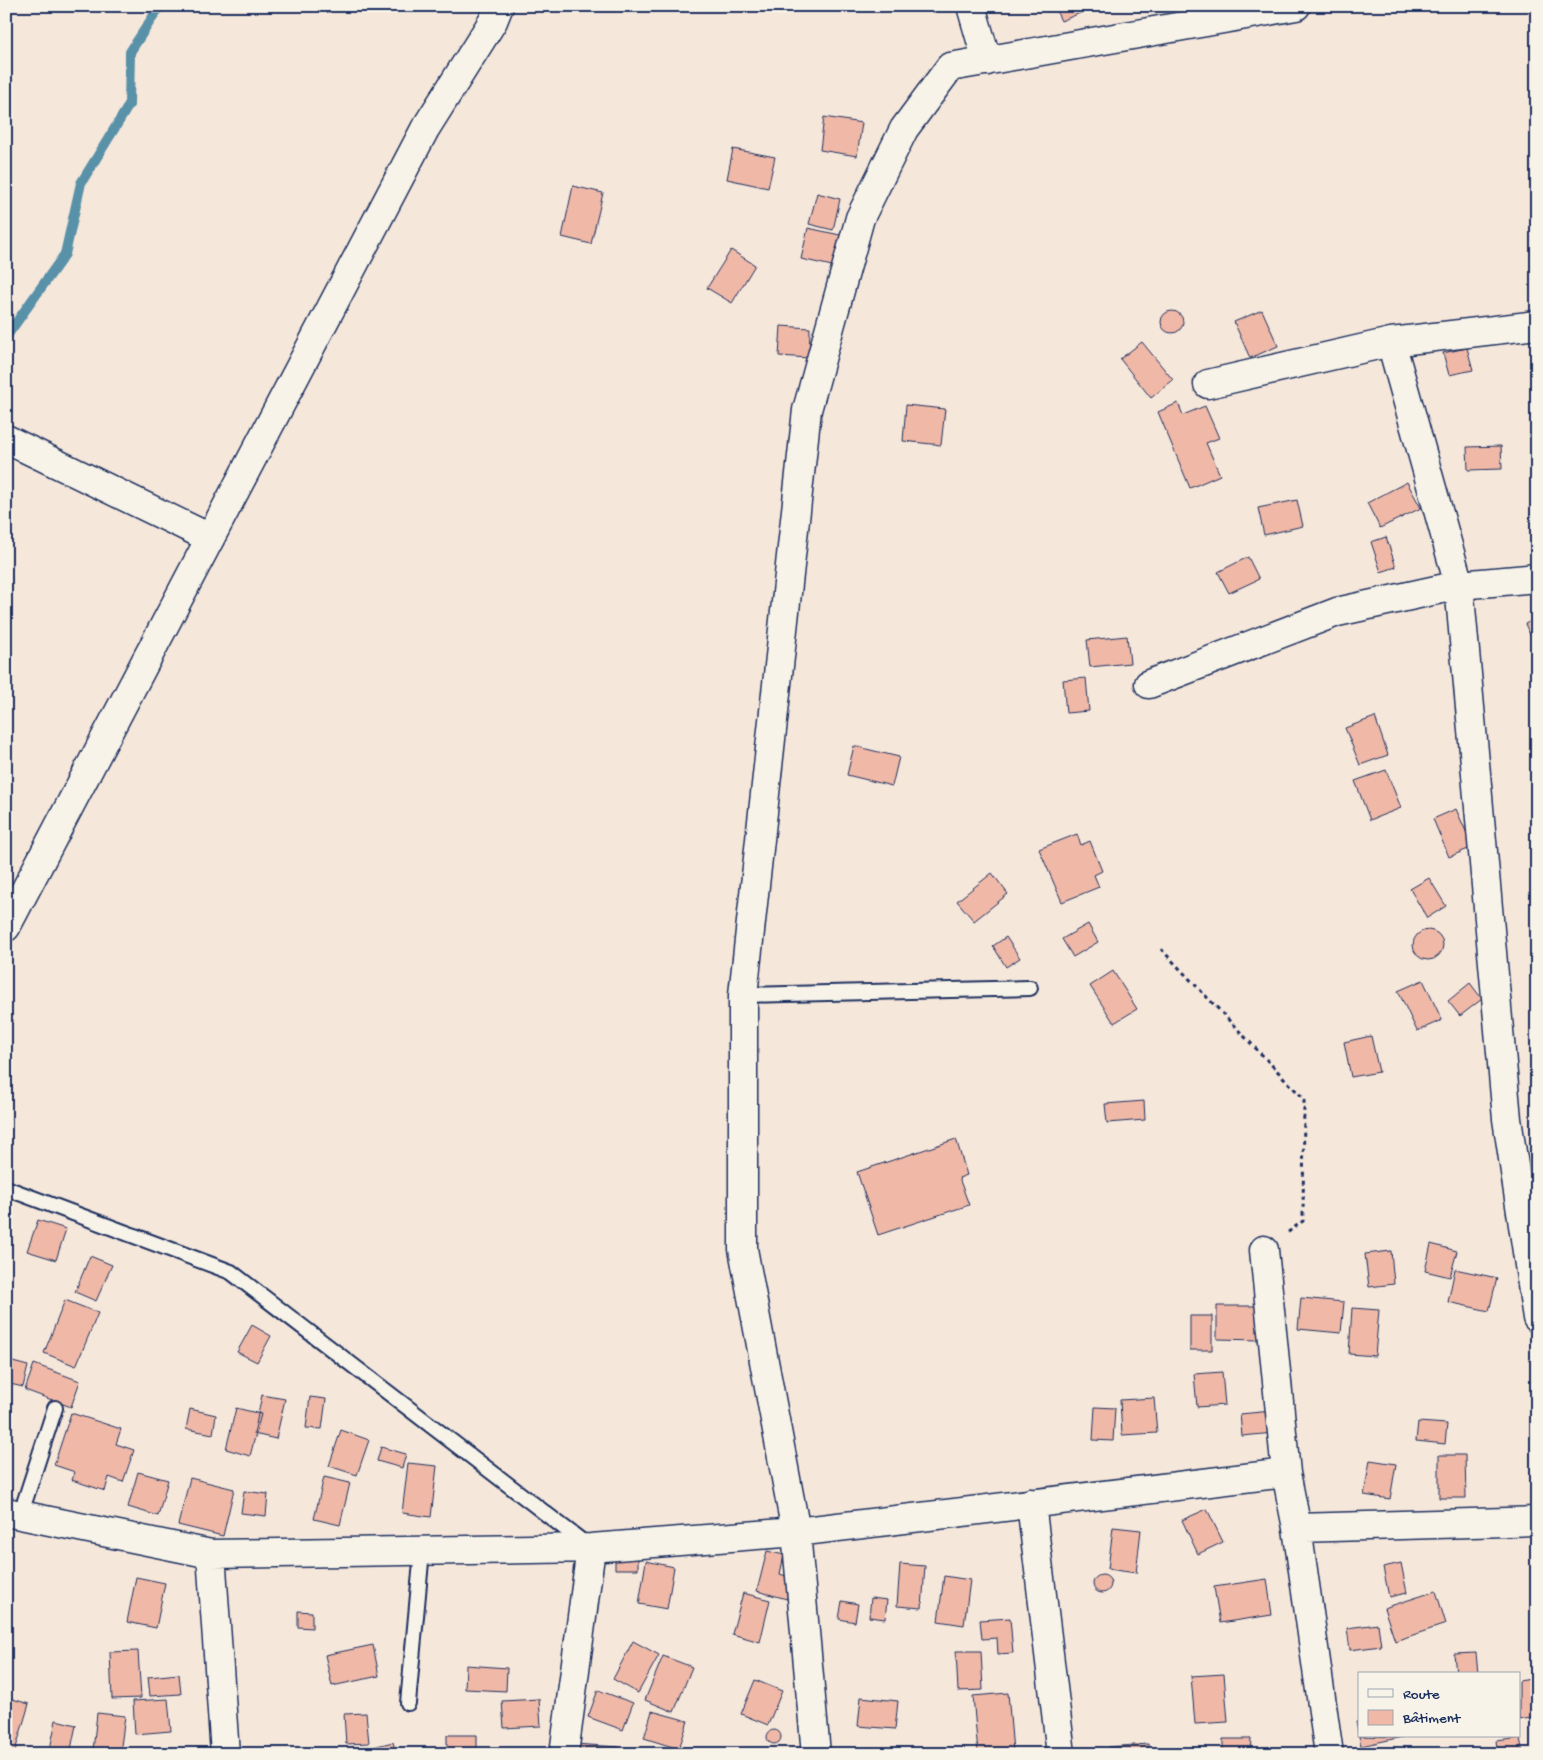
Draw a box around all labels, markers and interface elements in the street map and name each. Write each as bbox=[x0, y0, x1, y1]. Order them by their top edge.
legend bbox=[1358, 1672, 1520, 1738]
text: Route bbox=[1403, 1686, 1440, 1704]
text: Bâtiment bbox=[1402, 1710, 1462, 1728]

